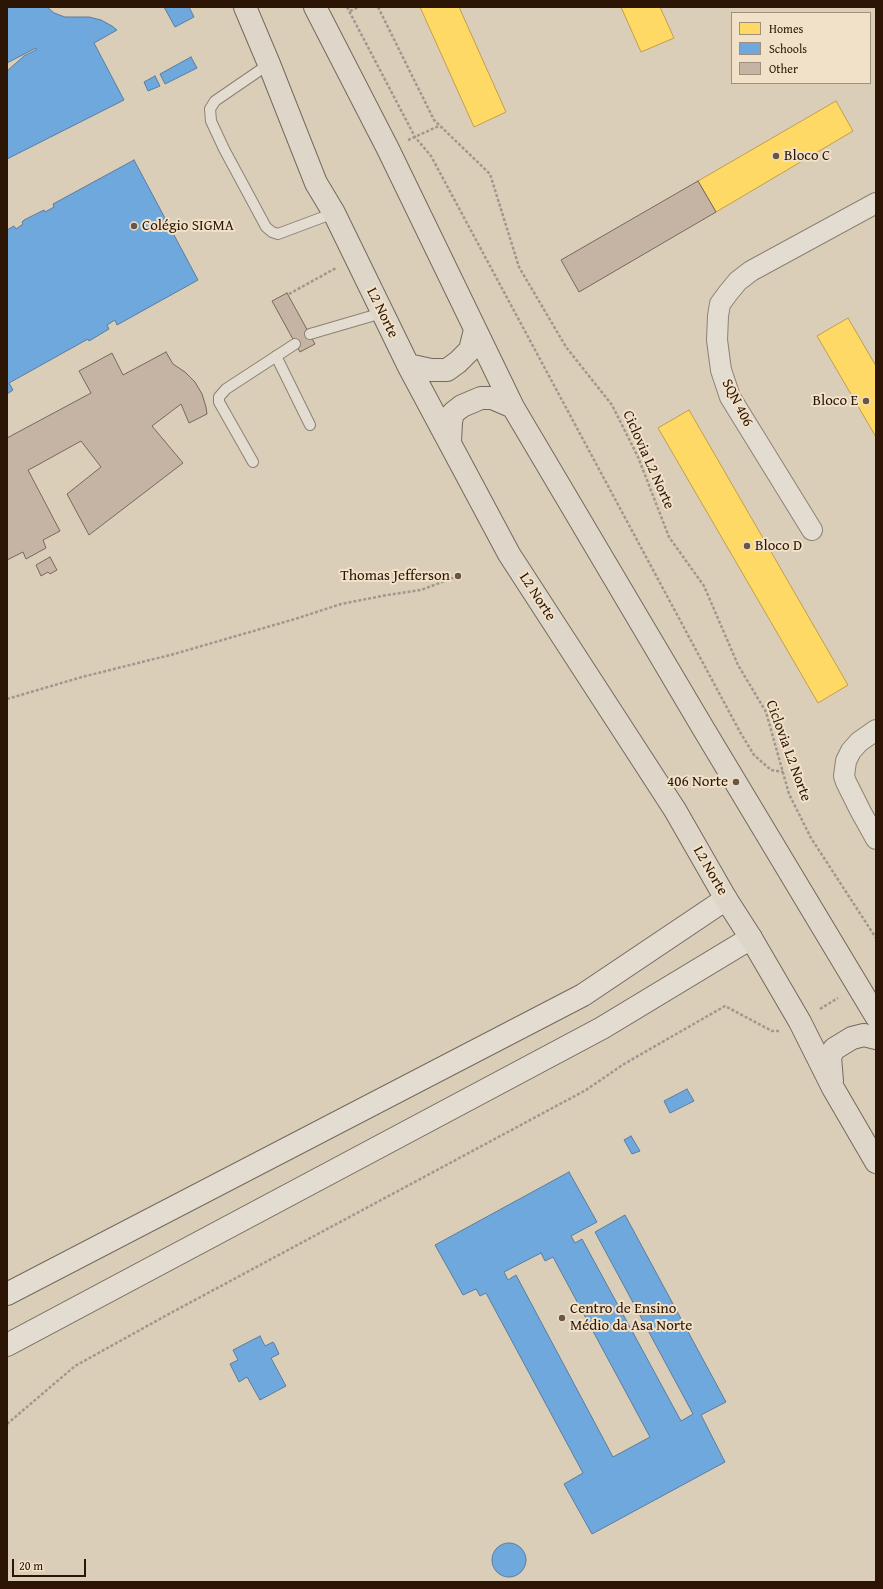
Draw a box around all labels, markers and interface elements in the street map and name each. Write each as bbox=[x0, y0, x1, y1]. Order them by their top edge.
legend bbox=[731, 12, 871, 84]
text: Homes bbox=[769, 20, 803, 37]
text: Schools bbox=[769, 40, 807, 57]
text: Other bbox=[769, 60, 798, 77]
place label: Bloco C bbox=[784, 147, 830, 165]
marker: Bloco C bbox=[771, 151, 781, 161]
place label: Colégio SIGMA bbox=[142, 217, 234, 235]
marker: Colégio SIGMA bbox=[129, 221, 139, 231]
street label: L2 Norte bbox=[362, 285, 402, 341]
street label: SQN 406 bbox=[717, 376, 757, 430]
place label: Bloco E bbox=[812, 392, 858, 410]
marker: Bloco E bbox=[861, 396, 871, 406]
street label: Ciclovia L2 Norte bbox=[618, 408, 678, 512]
place label: Bloco D bbox=[755, 537, 802, 555]
marker: Bloco D bbox=[742, 541, 752, 551]
place label: Thomas Jefferson bbox=[340, 567, 450, 585]
street label: L2 Norte bbox=[515, 570, 559, 624]
marker: Thomas Jefferson bbox=[453, 571, 463, 581]
street label: Ciclovia L2 Norte bbox=[761, 698, 815, 804]
place label: 406 Norte bbox=[667, 773, 728, 791]
marker: 406 Norte bbox=[731, 777, 741, 787]
street label: L2 Norte bbox=[689, 843, 731, 899]
place label: Centro de Ensino Médio da Asa Norte bbox=[570, 1300, 692, 1335]
marker: Centro de Ensino Médio da Asa Norte bbox=[557, 1313, 567, 1323]
scale bar bbox=[14, 1551, 88, 1577]
text: 20 m bbox=[19, 1557, 43, 1574]

